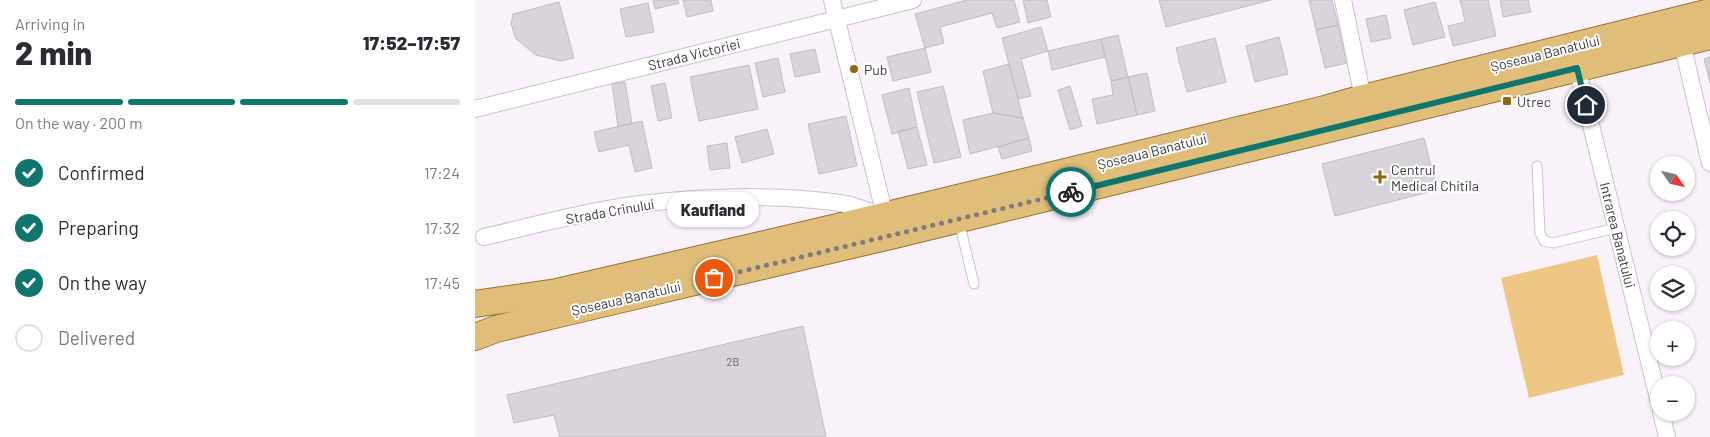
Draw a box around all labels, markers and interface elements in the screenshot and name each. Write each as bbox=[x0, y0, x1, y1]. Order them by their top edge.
text: Arriving in bbox=[15, 14, 85, 33]
text: 17:52–17:57 bbox=[363, 31, 460, 54]
street label: Șoseaua Banatului bbox=[1489, 31, 1601, 75]
text: 2 min bbox=[15, 33, 92, 71]
street label: Strada Victoriei bbox=[646, 34, 742, 74]
place label: Pub bbox=[864, 61, 887, 78]
marker: Pub bbox=[848, 63, 860, 75]
pin bbox=[1565, 84, 1607, 126]
icon: home bbox=[1572, 91, 1600, 119]
place label: Utrec bbox=[1517, 93, 1551, 110]
marker: Utrec bbox=[1501, 95, 1513, 107]
text: On the way · 200 m bbox=[15, 113, 143, 132]
street label: Șoseaua Banatului bbox=[1096, 129, 1208, 173]
north arrow bbox=[1650, 156, 1695, 201]
map controls bbox=[1650, 156, 1695, 421]
icon: check bbox=[15, 159, 43, 187]
text: Confirmed bbox=[58, 161, 145, 184]
place label: Centrul Medical Chitila bbox=[1391, 161, 1479, 194]
text: 17:24 bbox=[424, 163, 460, 182]
courier bbox=[1046, 167, 1096, 217]
marker: Centrul Medical Chitila bbox=[1373, 170, 1387, 184]
icon: bike bbox=[1057, 178, 1085, 206]
street label: Intrarea Banatului bbox=[1597, 180, 1639, 290]
callout: Kaufland bbox=[668, 193, 760, 228]
street label: Strada Crinului bbox=[564, 195, 656, 227]
text: Kaufland bbox=[681, 200, 745, 219]
button: locate bbox=[1650, 211, 1695, 256]
icon: check bbox=[15, 214, 43, 242]
text: Preparing bbox=[58, 216, 139, 239]
text: 17:32 bbox=[425, 218, 460, 237]
pin bbox=[693, 257, 735, 299]
icon: bag bbox=[700, 264, 728, 292]
button: layers bbox=[1650, 266, 1695, 311]
icon: check bbox=[15, 269, 43, 297]
text: On the way bbox=[58, 271, 147, 294]
text: 17:45 bbox=[424, 273, 460, 292]
street label: Șoseaua Banatului bbox=[570, 277, 682, 319]
button: + bbox=[1650, 321, 1695, 366]
text: Delivered bbox=[58, 326, 135, 349]
house number: 2B bbox=[727, 355, 739, 368]
button: − bbox=[1650, 376, 1695, 421]

